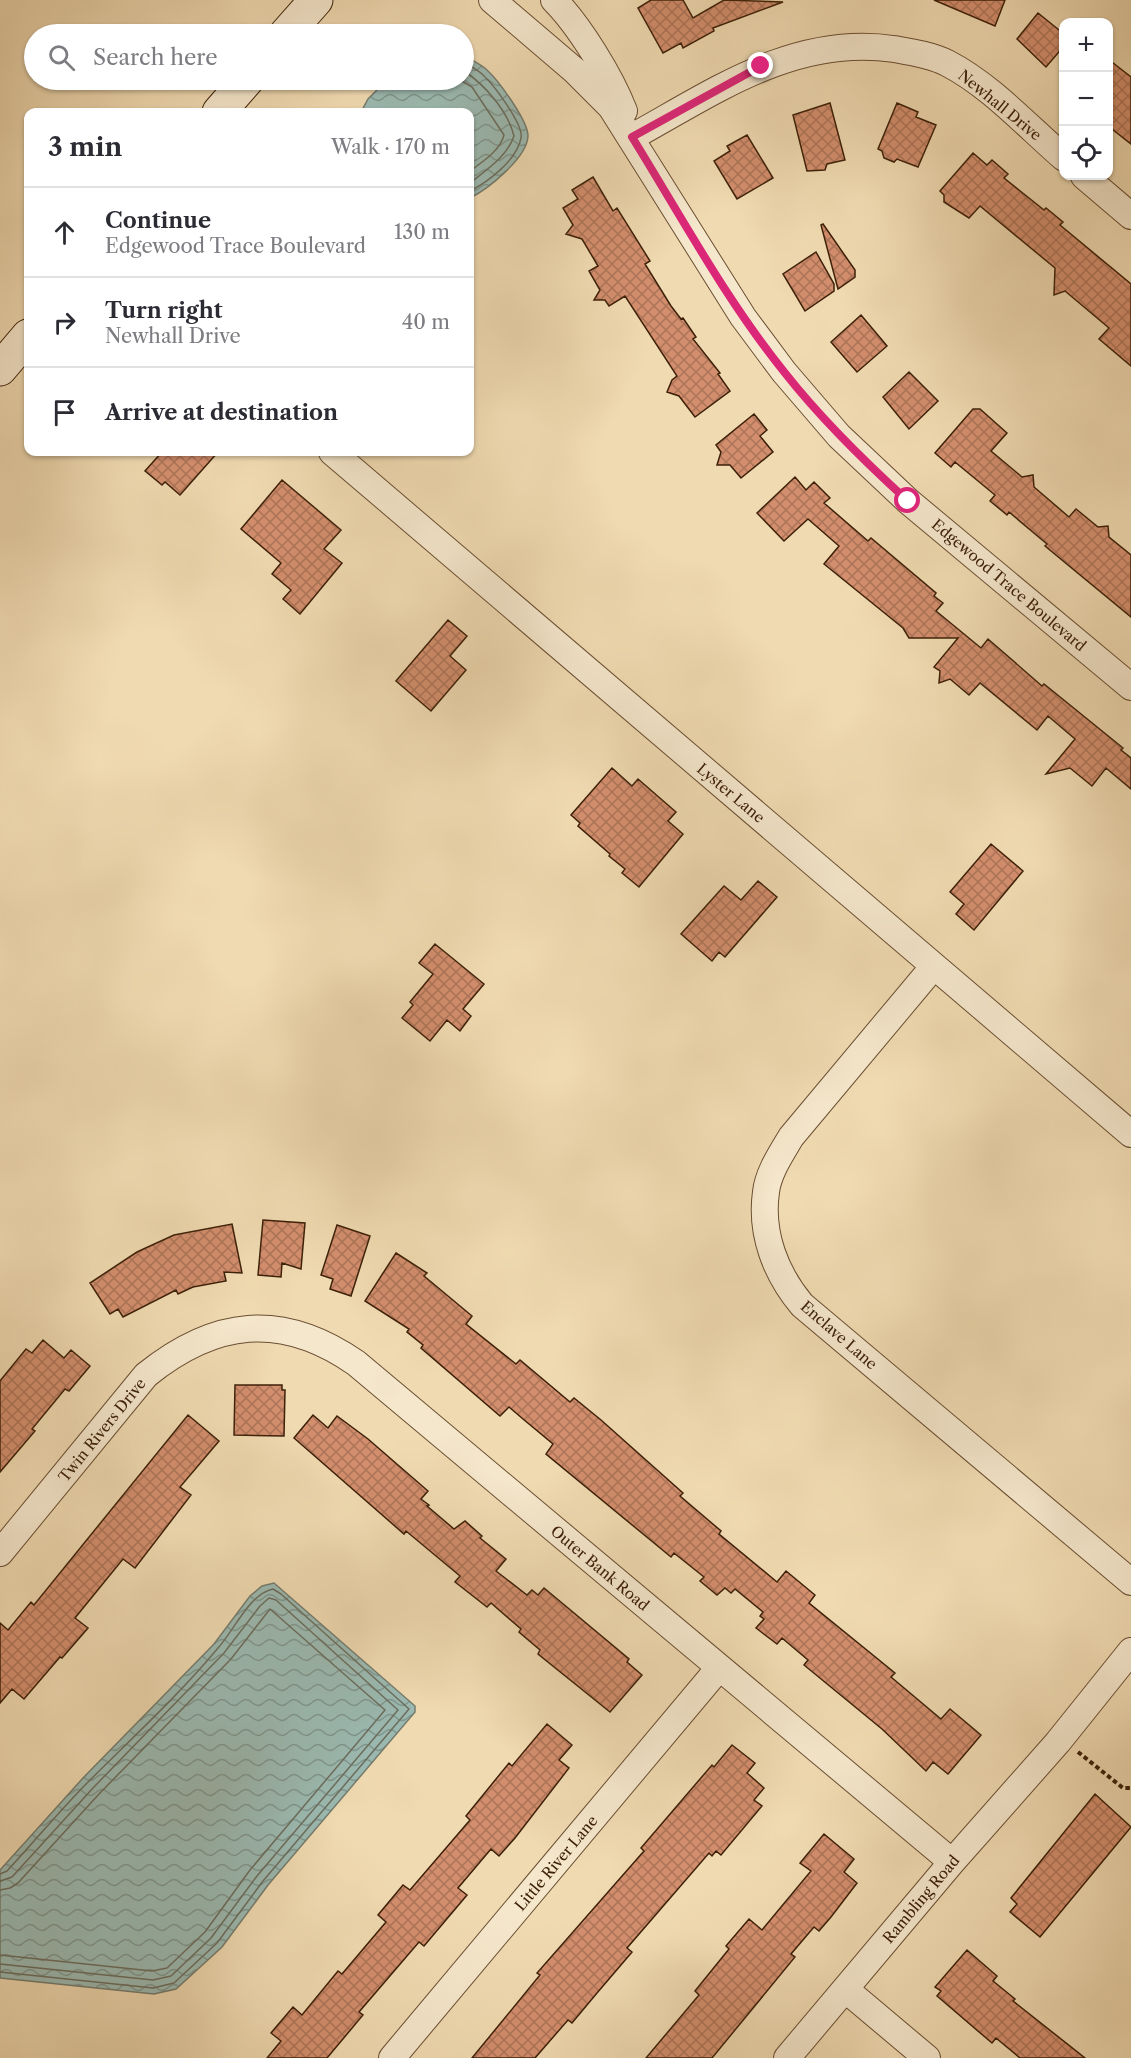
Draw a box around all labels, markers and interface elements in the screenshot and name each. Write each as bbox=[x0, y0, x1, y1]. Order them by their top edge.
map controls bbox=[1059, 18, 1113, 180]
button: + bbox=[1059, 18, 1113, 72]
search box bbox=[24, 24, 474, 90]
icon: search bbox=[45, 41, 78, 74]
text: Search here bbox=[93, 44, 218, 71]
route end bbox=[747, 52, 773, 78]
street label: Newhall Drive bbox=[954, 66, 1046, 144]
button: − bbox=[1059, 72, 1113, 126]
button: locate bbox=[1059, 126, 1113, 180]
text: 3 min bbox=[48, 131, 122, 163]
text: Walk · 170 m bbox=[331, 135, 450, 159]
text: Continue bbox=[105, 207, 211, 234]
icon: ahead bbox=[48, 216, 81, 249]
text: 130 m bbox=[394, 220, 450, 244]
text: Edgewood Trace Boulevard bbox=[105, 234, 366, 258]
text: Turn right bbox=[105, 297, 223, 324]
icon: right bbox=[48, 306, 81, 339]
text: 40 m bbox=[402, 310, 450, 334]
text: Newhall Drive bbox=[105, 324, 241, 348]
icon: arrive bbox=[48, 396, 81, 429]
text: Arrive at destination bbox=[105, 399, 338, 426]
route start bbox=[894, 487, 920, 513]
street label: Edgewood Trace Boulevard bbox=[928, 515, 1090, 655]
street label: Lyster Lane bbox=[693, 759, 769, 827]
street label: Enclave Lane bbox=[797, 1297, 881, 1373]
street label: Twin Rivers Drive bbox=[54, 1374, 150, 1486]
street label: Outer Bank Road bbox=[547, 1521, 653, 1615]
street label: Little River Lane bbox=[511, 1811, 601, 1915]
street label: Rambling Road bbox=[879, 1851, 963, 1947]

